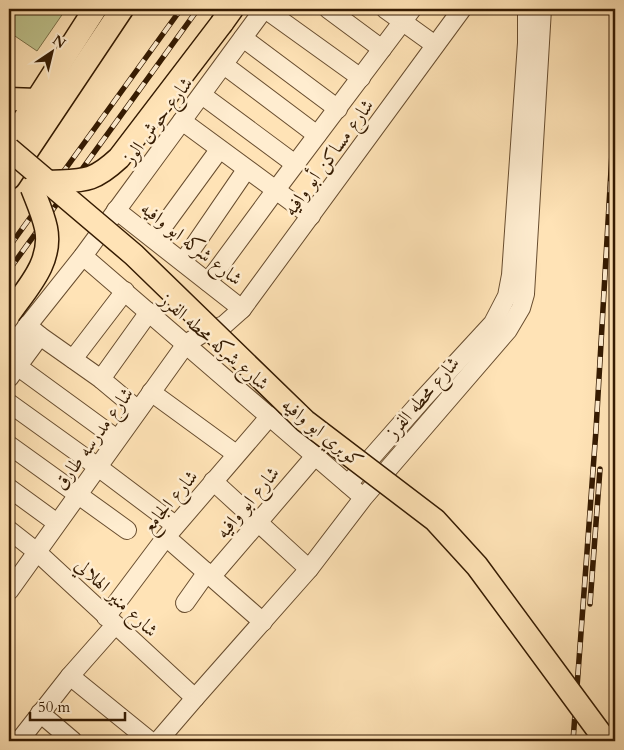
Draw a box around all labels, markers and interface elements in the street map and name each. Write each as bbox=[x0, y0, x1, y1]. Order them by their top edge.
north arrow bbox=[28, 28, 78, 78]
text: N bbox=[49, 30, 70, 53]
street label: شارع حوش الوز bbox=[115, 72, 201, 172]
street label: شارع مساكن أبو وافيه bbox=[277, 94, 382, 223]
street label: شارع شركه ابو وافيه bbox=[134, 196, 248, 293]
street label: شارع شركه محطه الفرز bbox=[151, 286, 275, 398]
street label: شارع محطه الفرز bbox=[378, 351, 467, 447]
street label: شارع مدرسه طارق bbox=[48, 382, 141, 496]
street label: كوبري ابو وافيه bbox=[275, 392, 369, 475]
street label: شارع ابو وافيه bbox=[210, 461, 287, 545]
street label: شارع الجامع bbox=[136, 464, 207, 541]
street label: شارع منير الهلالي bbox=[68, 552, 164, 645]
scale bar bbox=[30, 690, 125, 722]
text: 50 m bbox=[38, 697, 70, 717]

